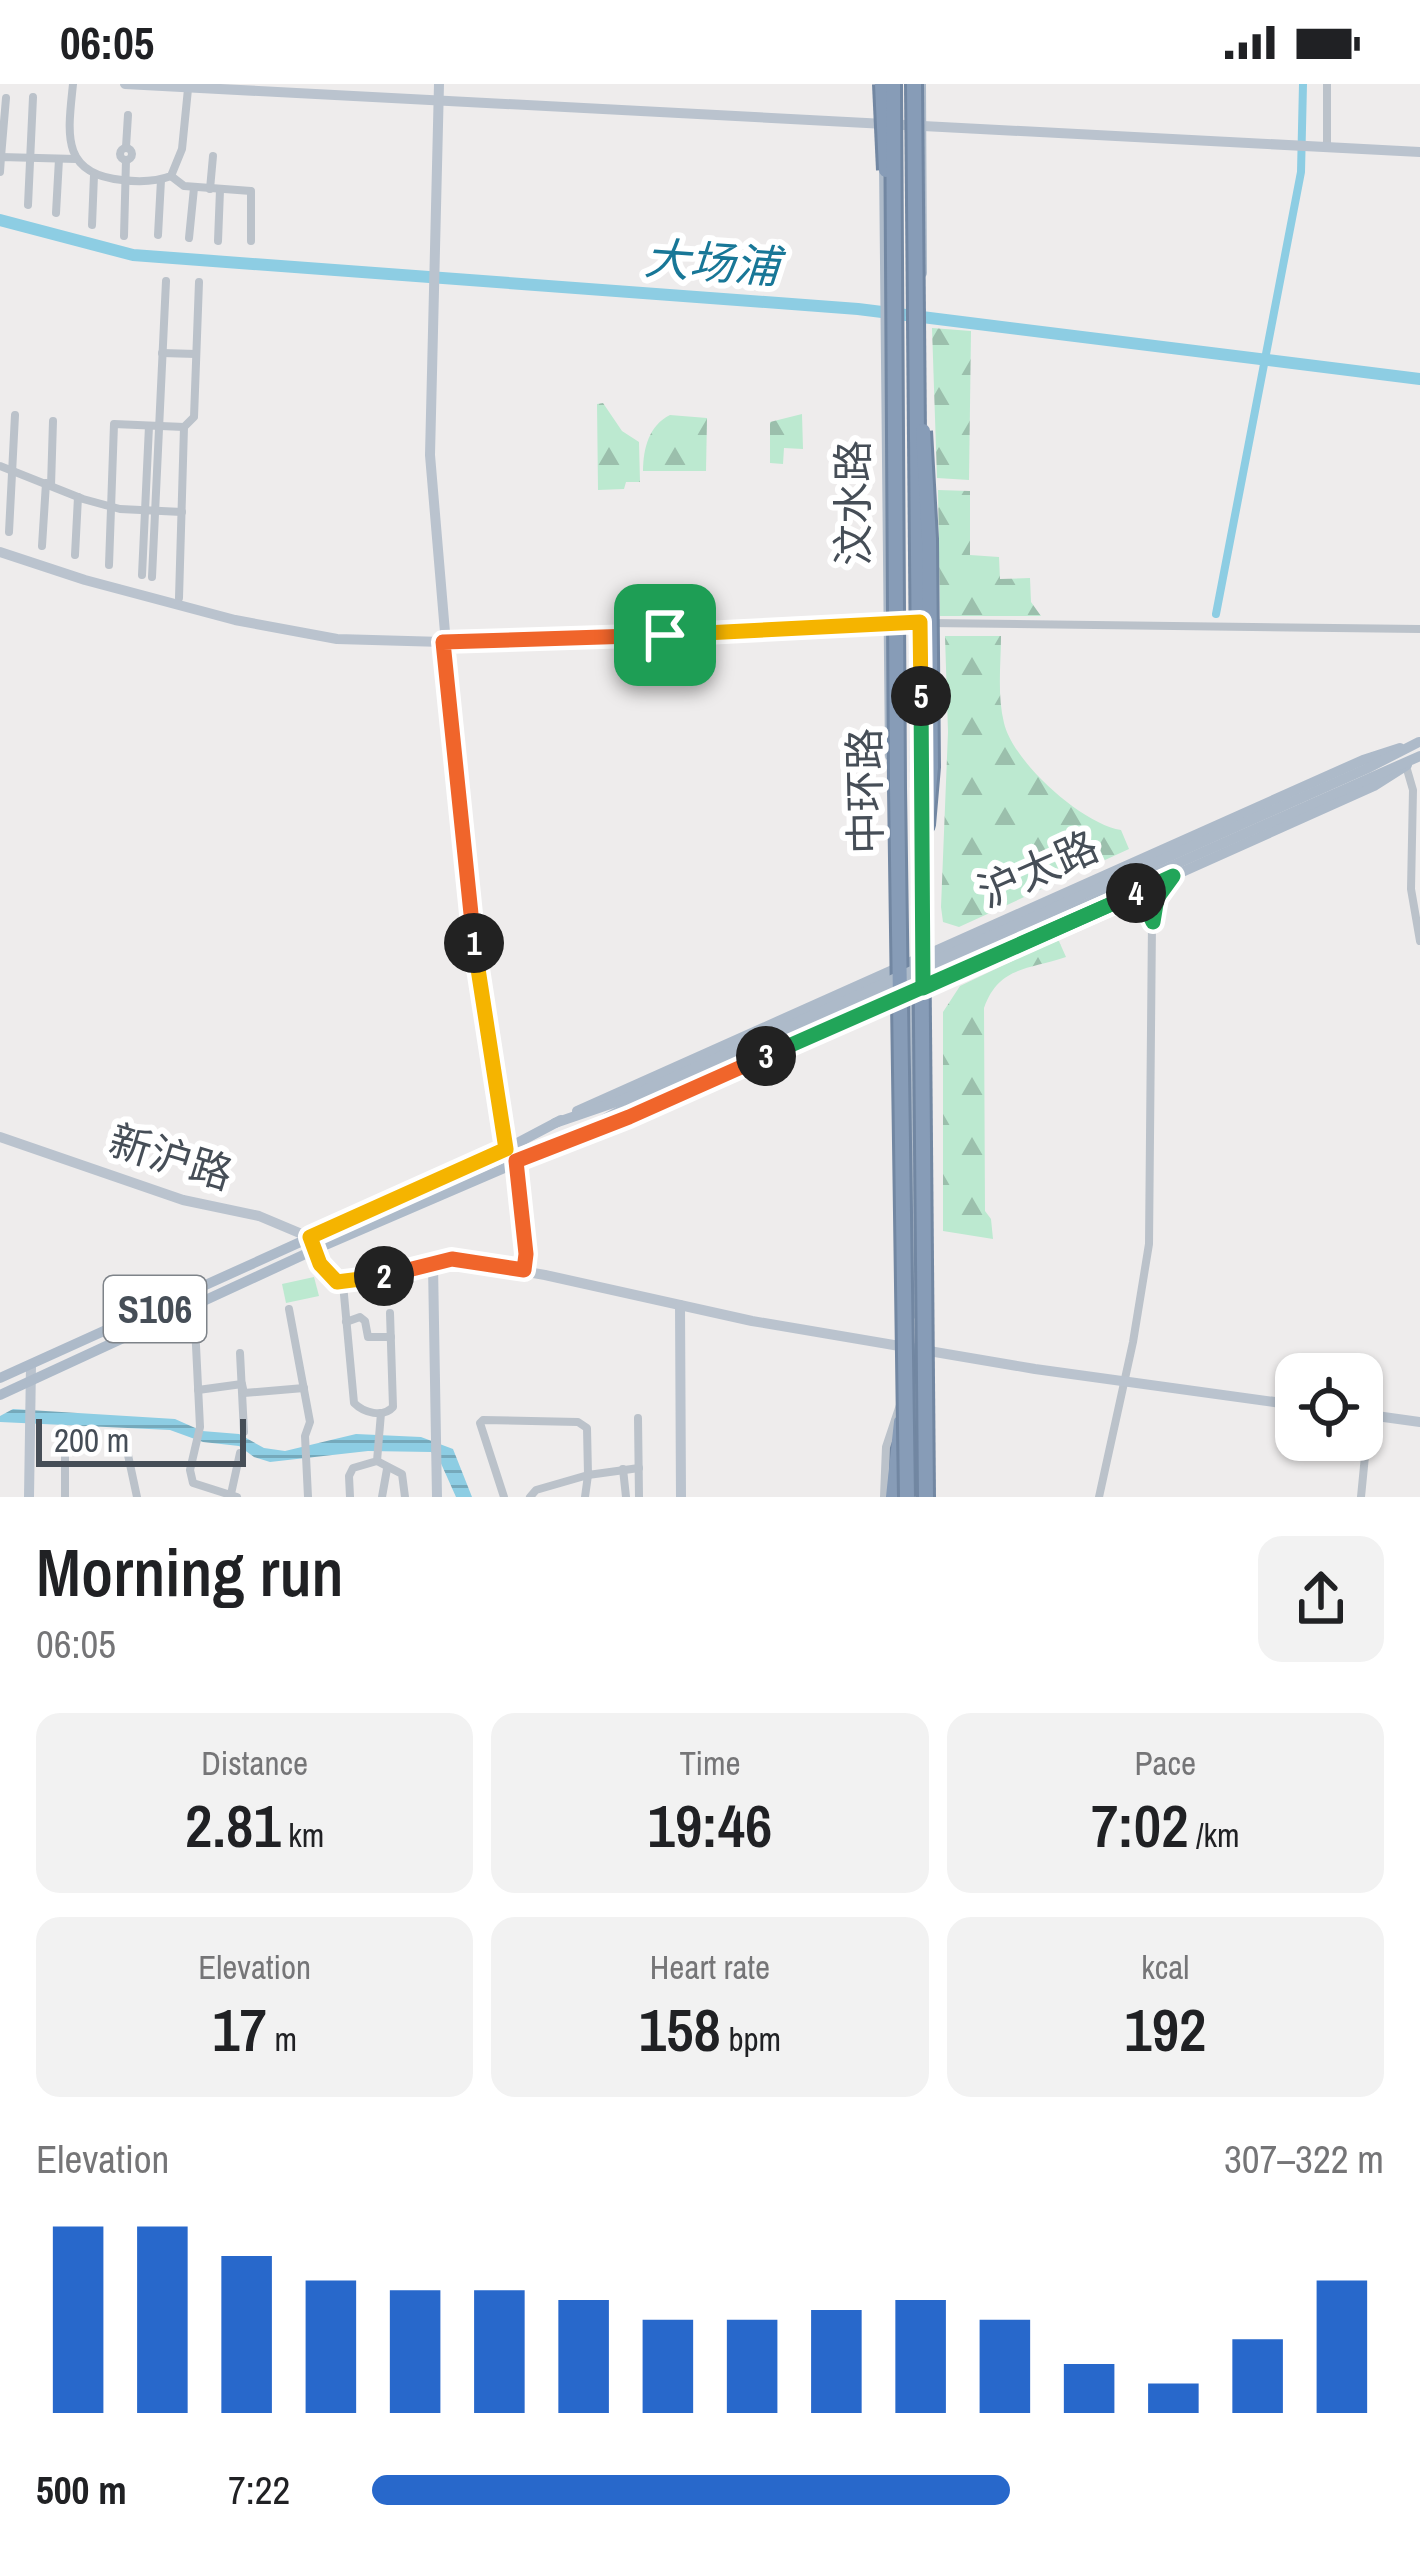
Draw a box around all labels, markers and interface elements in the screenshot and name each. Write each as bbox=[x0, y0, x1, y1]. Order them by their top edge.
text: 06:05 bbox=[60, 12, 154, 73]
water label: 大场浦 bbox=[643, 227, 787, 298]
street label: 汶水路 bbox=[825, 440, 881, 566]
pin bbox=[614, 584, 716, 686]
icon: arrive bbox=[632, 602, 698, 668]
pin: 5 bbox=[891, 666, 951, 726]
text: 5 bbox=[913, 674, 929, 718]
street label: 中环路 bbox=[836, 728, 894, 854]
street label: 沪太路 bbox=[969, 818, 1107, 920]
pin: 4 bbox=[1106, 863, 1166, 923]
text: 4 bbox=[1128, 871, 1144, 915]
pin: 1 bbox=[444, 913, 504, 973]
text: 1 bbox=[466, 921, 482, 965]
pin: 3 bbox=[736, 1026, 796, 1086]
text: 3 bbox=[758, 1034, 774, 1078]
street label: 新沪路 bbox=[103, 1112, 239, 1202]
pin: 2 bbox=[354, 1246, 414, 1306]
text: 2 bbox=[376, 1254, 392, 1298]
road number: S106 bbox=[104, 1276, 206, 1342]
map controls bbox=[1275, 1353, 1383, 1461]
button: locate bbox=[1275, 1353, 1383, 1461]
scale bar bbox=[36, 1413, 246, 1466]
text: 200 m bbox=[54, 1418, 129, 1462]
text: Morning run bbox=[36, 1528, 344, 1617]
button: share bbox=[1258, 1536, 1384, 1662]
text: 06:05 bbox=[36, 1618, 116, 1670]
text: Distance bbox=[201, 1741, 308, 1785]
text: Time bbox=[679, 1741, 741, 1785]
text: Pace bbox=[1134, 1741, 1196, 1785]
text: 2.81 bbox=[185, 1785, 281, 1866]
text: 19:46 bbox=[648, 1785, 772, 1866]
text: 7:02 bbox=[1091, 1785, 1189, 1866]
text: km bbox=[281, 1813, 324, 1857]
text: /km bbox=[1189, 1813, 1240, 1857]
text: Elevation bbox=[198, 1945, 311, 1989]
text: Heart rate bbox=[650, 1945, 770, 1989]
text: kcal bbox=[1141, 1945, 1189, 1989]
text: 17 bbox=[212, 1989, 267, 2070]
text: 158 bbox=[639, 1989, 721, 2070]
text: 192 bbox=[1124, 1989, 1206, 2070]
text: m bbox=[267, 2017, 297, 2061]
text: bpm bbox=[721, 2017, 781, 2061]
text: Elevation bbox=[36, 2133, 169, 2185]
text: 307–322 m bbox=[1224, 2133, 1384, 2185]
text: 500 m bbox=[36, 2464, 127, 2516]
text: 7:22 bbox=[228, 2464, 290, 2516]

